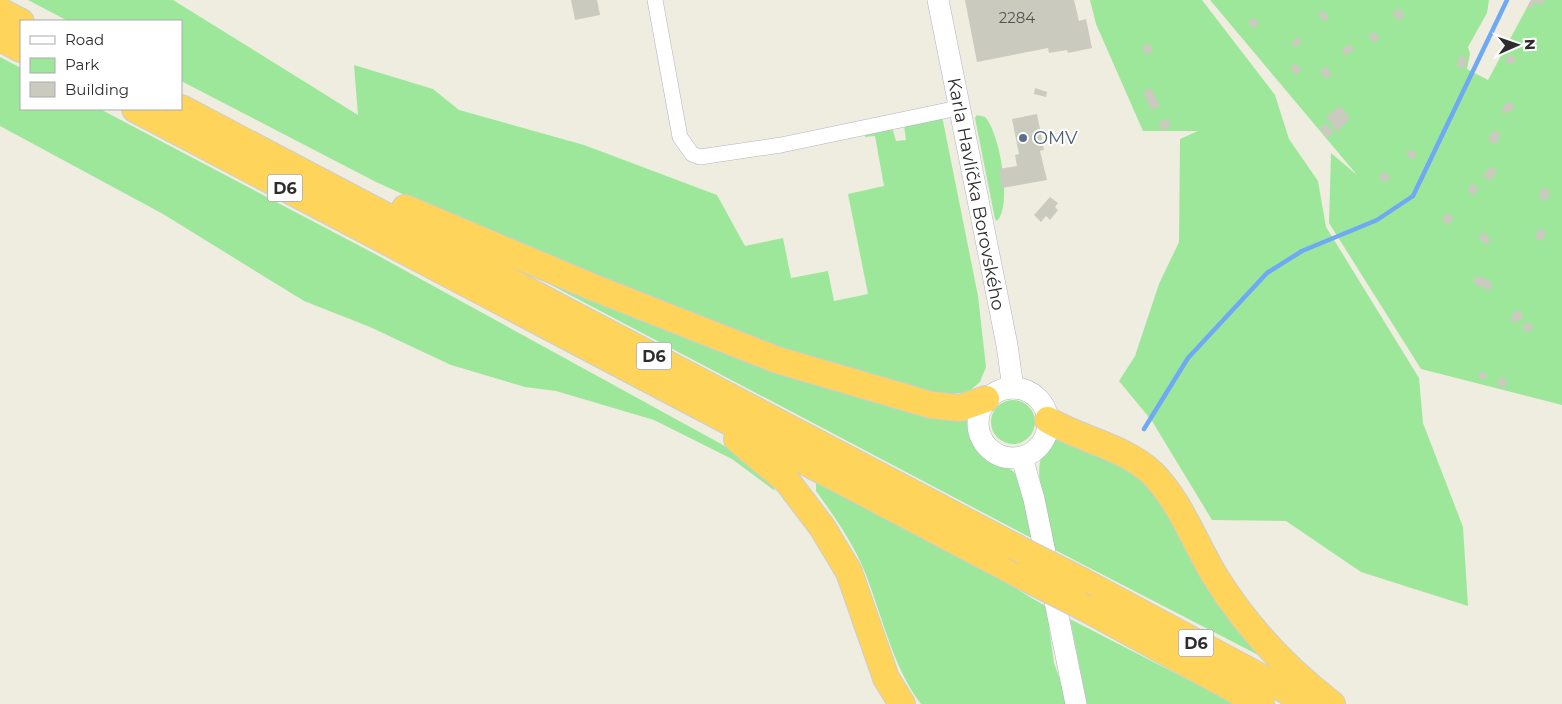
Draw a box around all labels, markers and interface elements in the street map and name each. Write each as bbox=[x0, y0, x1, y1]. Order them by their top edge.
house number: 2284 bbox=[999, 8, 1035, 27]
legend bbox=[20, 20, 182, 110]
north arrow bbox=[1492, 20, 1542, 70]
text: Road bbox=[65, 30, 104, 49]
text: N bbox=[1521, 39, 1539, 51]
text: Park bbox=[65, 55, 99, 74]
street label: Karla Havlíčka Borovského bbox=[943, 76, 1009, 312]
text: Building bbox=[65, 80, 129, 99]
place label: OMV bbox=[1033, 127, 1078, 149]
marker: OMV bbox=[1017, 132, 1029, 144]
road number: D6 bbox=[268, 174, 302, 202]
road number: D6 bbox=[636, 342, 672, 370]
road number: D6 bbox=[1178, 630, 1214, 656]

